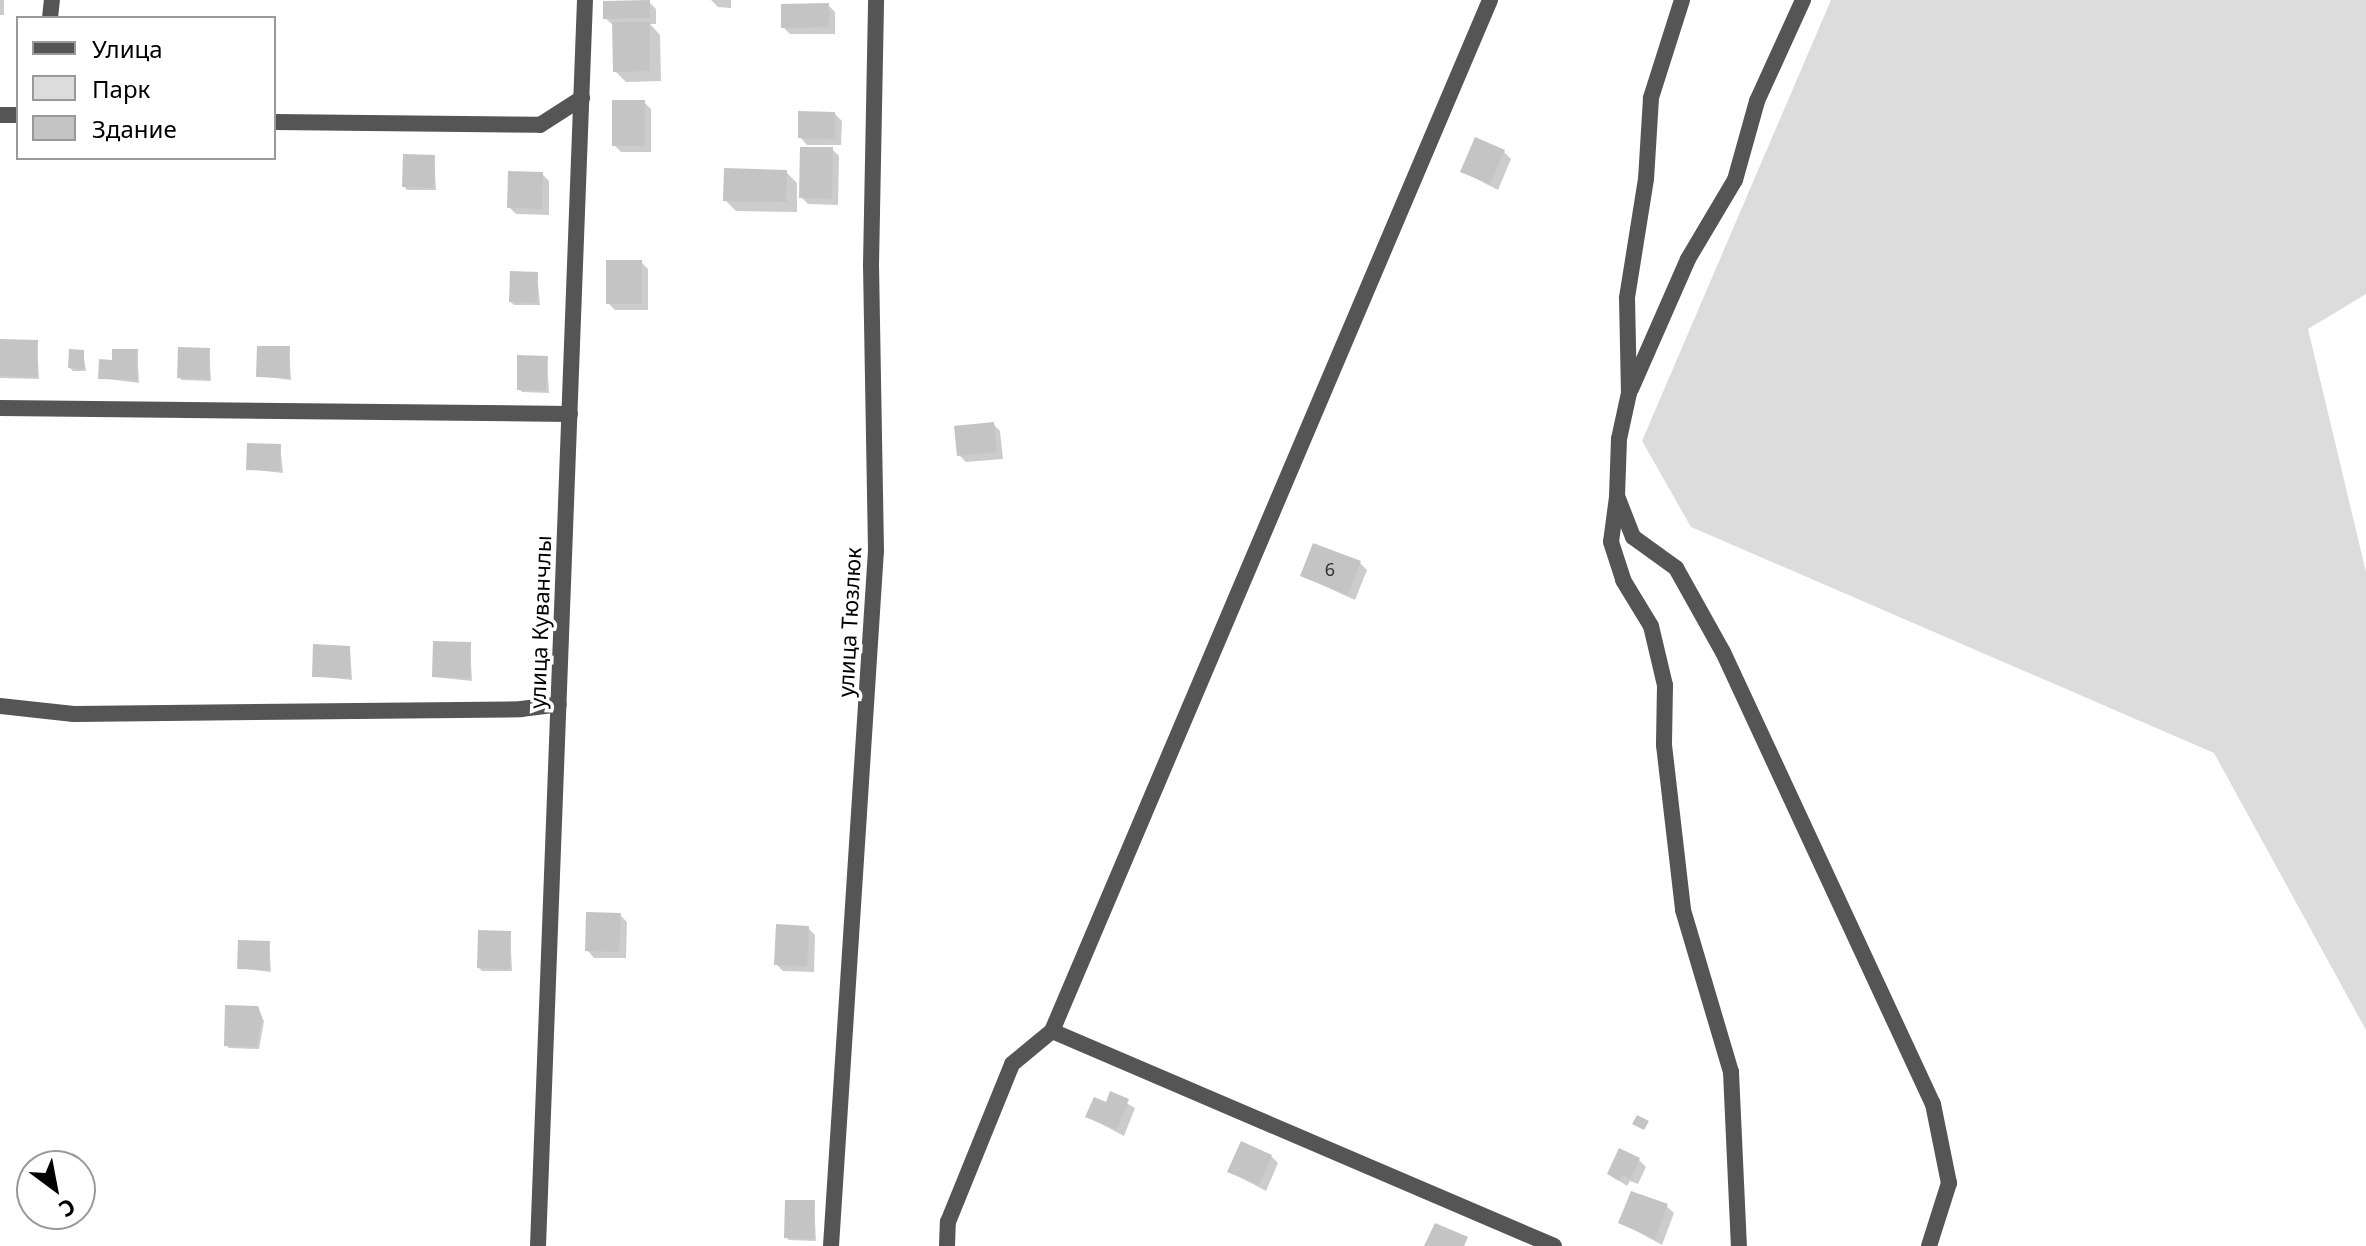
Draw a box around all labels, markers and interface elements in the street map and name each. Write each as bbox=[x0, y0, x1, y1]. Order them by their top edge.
legend bbox=[16, 16, 276, 160]
text: Улица bbox=[92, 32, 163, 65]
text: Парк bbox=[92, 72, 150, 105]
text: Здание bbox=[92, 112, 177, 145]
street label: улица Куванчлы bbox=[524, 535, 556, 709]
street label: улица Тюзлюк bbox=[832, 546, 866, 698]
house number: 6 bbox=[1325, 558, 1335, 580]
north arrow bbox=[16, 1150, 96, 1230]
text: С bbox=[54, 1192, 82, 1225]

